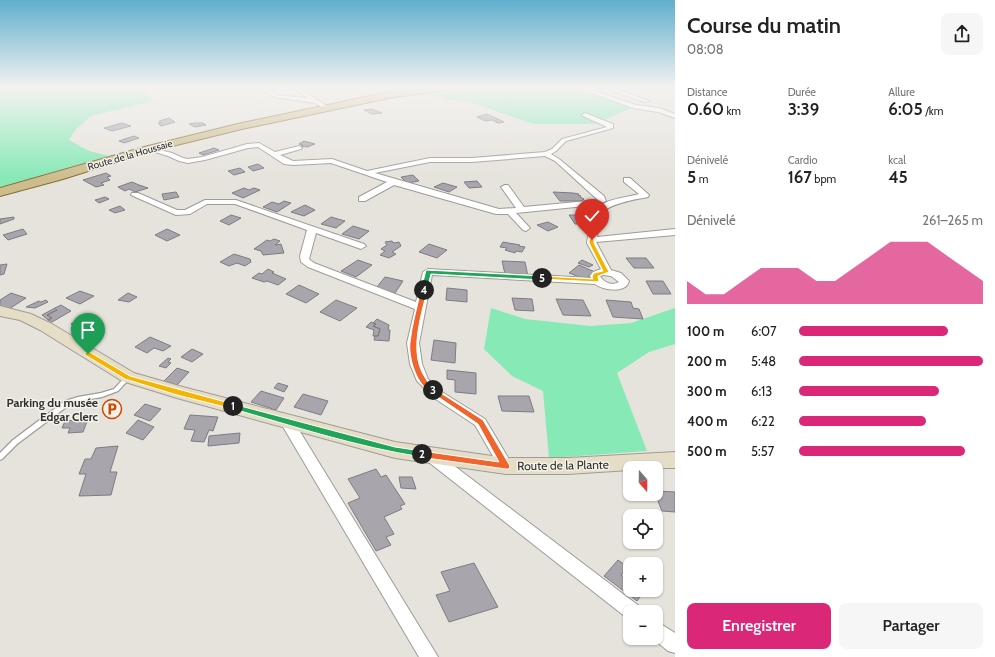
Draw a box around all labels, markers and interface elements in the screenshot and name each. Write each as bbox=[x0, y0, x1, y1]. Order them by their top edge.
text: Course du matin bbox=[687, 12, 841, 39]
button: share bbox=[941, 13, 983, 55]
text: 08:08 bbox=[687, 41, 724, 57]
text: Distance bbox=[687, 85, 728, 99]
text: Durée bbox=[788, 85, 816, 99]
text: Allure bbox=[888, 85, 915, 99]
text: 0.60 bbox=[687, 99, 724, 119]
text: 3:39 bbox=[788, 99, 819, 119]
text: 6:05 bbox=[888, 99, 923, 119]
text: km bbox=[724, 104, 741, 118]
text: /km bbox=[923, 104, 943, 118]
street label: Route de la Houssaie bbox=[86, 137, 174, 173]
text: Dénivelé bbox=[687, 153, 728, 167]
text: Cardio bbox=[788, 153, 818, 167]
text: kcal bbox=[888, 153, 906, 167]
text: 5 bbox=[687, 167, 696, 187]
text: 167 bbox=[788, 167, 812, 187]
text: 45 bbox=[888, 167, 908, 187]
text: m bbox=[696, 172, 708, 186]
text: bpm bbox=[812, 172, 836, 186]
pin bbox=[575, 199, 609, 240]
icon: check bbox=[581, 205, 603, 227]
text: Dénivelé bbox=[687, 212, 736, 228]
text: 261–265 m bbox=[922, 212, 983, 228]
pin: 5 bbox=[532, 268, 552, 288]
text: 5 bbox=[539, 271, 545, 285]
pin: 4 bbox=[414, 280, 434, 300]
text: 4 bbox=[421, 283, 427, 297]
pin bbox=[71, 313, 105, 354]
icon: arrive bbox=[77, 319, 99, 341]
text: 100 m bbox=[687, 323, 724, 339]
text: 6:07 bbox=[751, 323, 777, 339]
text: 200 m bbox=[687, 353, 726, 369]
text: 5:48 bbox=[751, 353, 776, 369]
pin: 3 bbox=[423, 380, 443, 400]
text: 3 bbox=[430, 383, 436, 397]
text: 300 m bbox=[687, 383, 727, 399]
text: 6:13 bbox=[751, 383, 772, 399]
place label: Parking du musée Edgar Clerc bbox=[6, 395, 99, 424]
pin: 1 bbox=[223, 396, 243, 416]
parking icon: Parking du musée Edgar Clerc bbox=[101, 398, 123, 420]
text: 1 bbox=[231, 399, 235, 413]
text: 400 m bbox=[687, 413, 728, 429]
text: 6:22 bbox=[751, 413, 775, 429]
text: 500 m bbox=[687, 443, 727, 459]
text: 5:57 bbox=[751, 443, 774, 459]
pin: 2 bbox=[412, 444, 432, 464]
text: 2 bbox=[419, 447, 425, 461]
street label: Route de la Plante bbox=[517, 457, 609, 473]
north arrow bbox=[623, 461, 663, 501]
map controls bbox=[623, 461, 663, 645]
button: locate bbox=[623, 509, 663, 549]
button: + bbox=[623, 557, 663, 597]
button: Enregistrer bbox=[687, 603, 831, 649]
button: Partager bbox=[839, 603, 983, 649]
button: − bbox=[623, 605, 663, 645]

